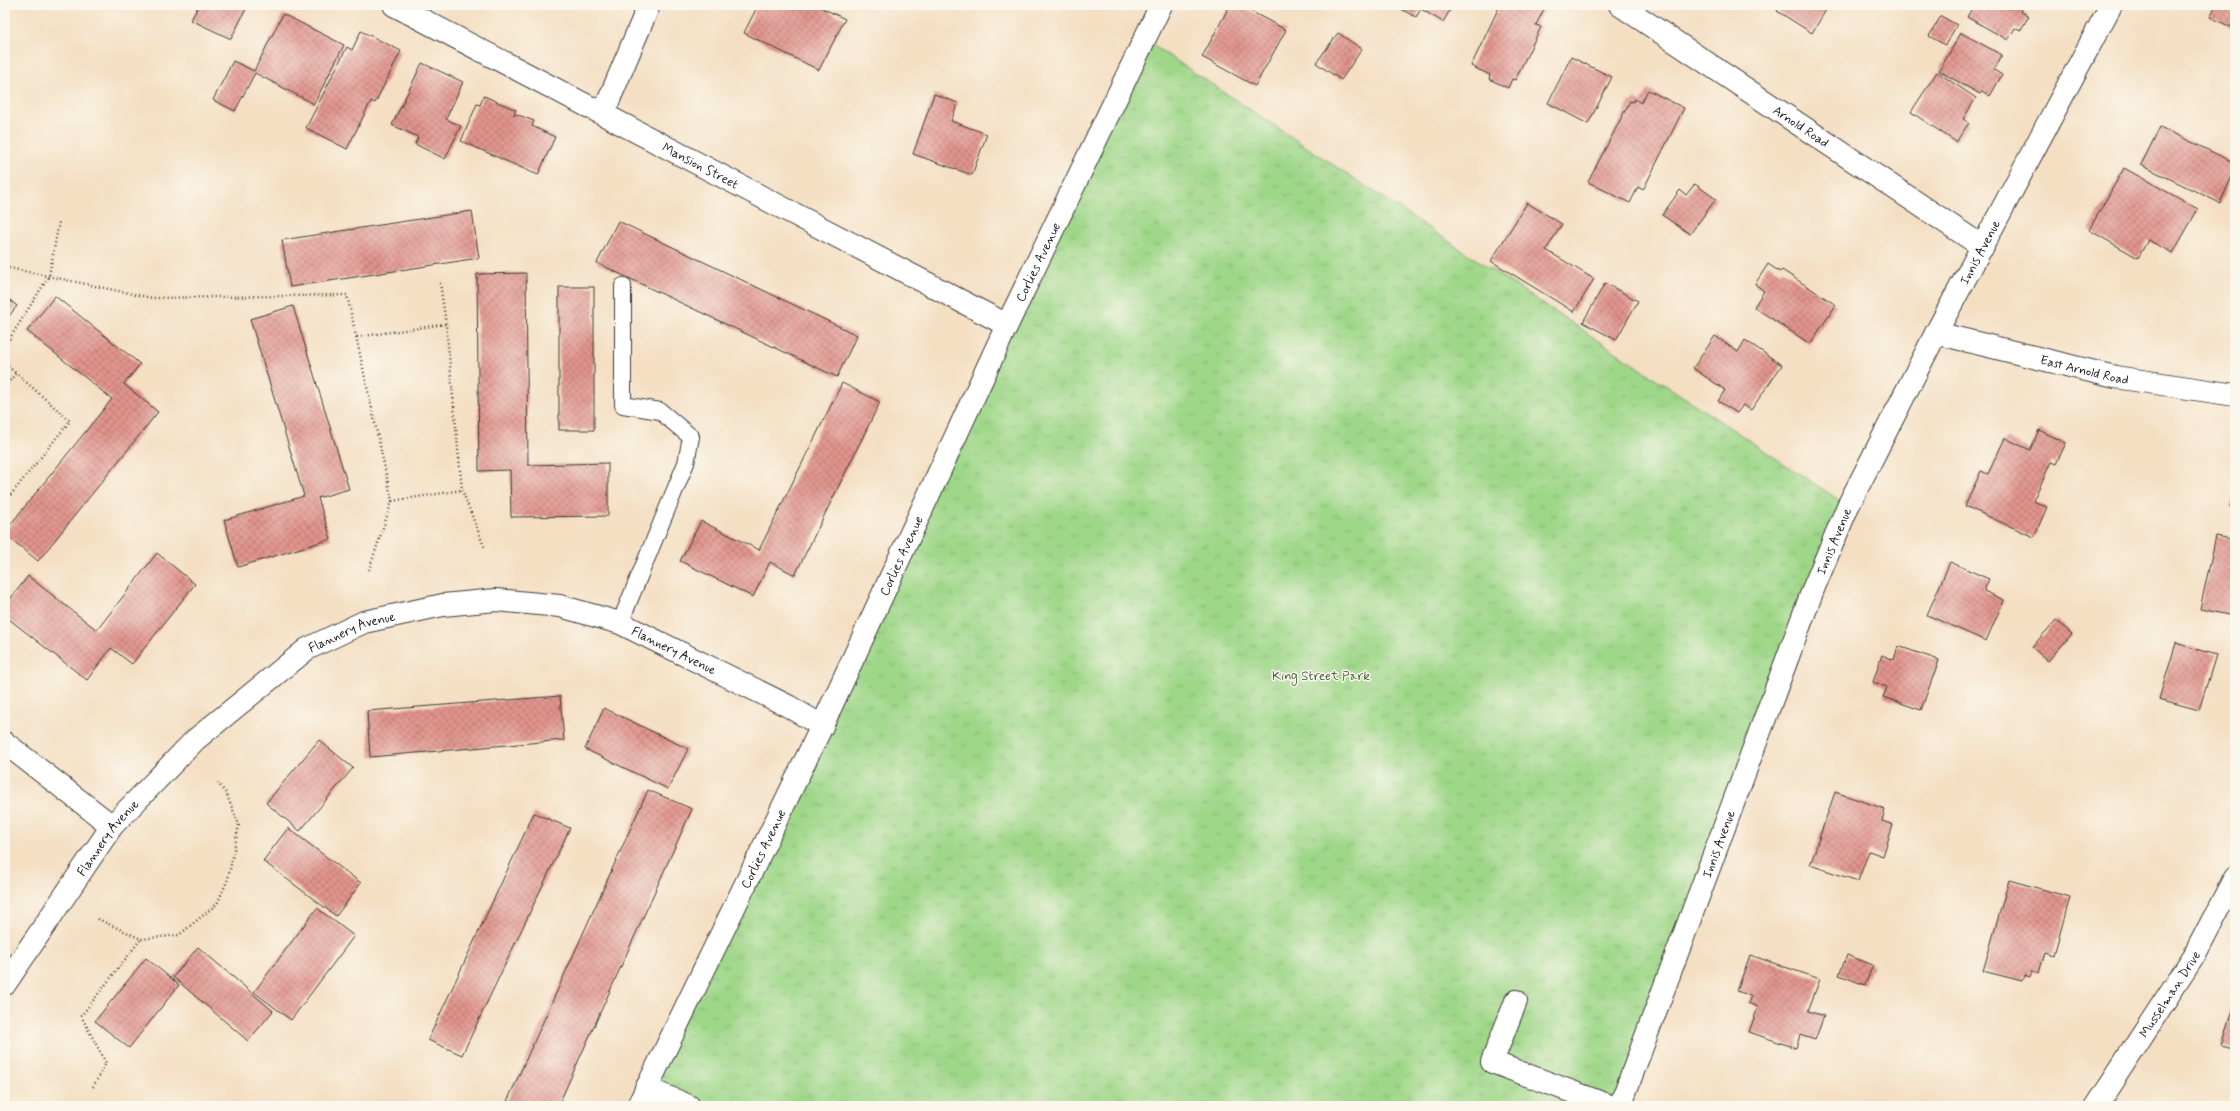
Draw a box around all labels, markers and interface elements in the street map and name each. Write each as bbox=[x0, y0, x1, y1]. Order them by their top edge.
street label: Arnold Road bbox=[1769, 102, 1832, 152]
street label: Mansion Street bbox=[659, 139, 741, 193]
street label: Innis Avenue bbox=[1956, 217, 2005, 288]
street label: Corlies Avenue bbox=[1012, 220, 1065, 305]
street label: East Arnold Road bbox=[2038, 352, 2130, 389]
street label: Innis Avenue bbox=[1813, 506, 1856, 578]
street label: Corlies Avenue bbox=[876, 513, 928, 599]
street label: Flannery Avenue bbox=[306, 609, 397, 657]
street label: Flannery Avenue bbox=[628, 623, 719, 679]
park label: King Street Park bbox=[1272, 668, 1370, 686]
street label: Flannery Avenue bbox=[74, 796, 143, 880]
street label: Corlies Avenue bbox=[738, 807, 790, 892]
street label: Innis Avenue bbox=[1699, 808, 1740, 880]
street label: Musselman Drive bbox=[2136, 948, 2205, 1041]

